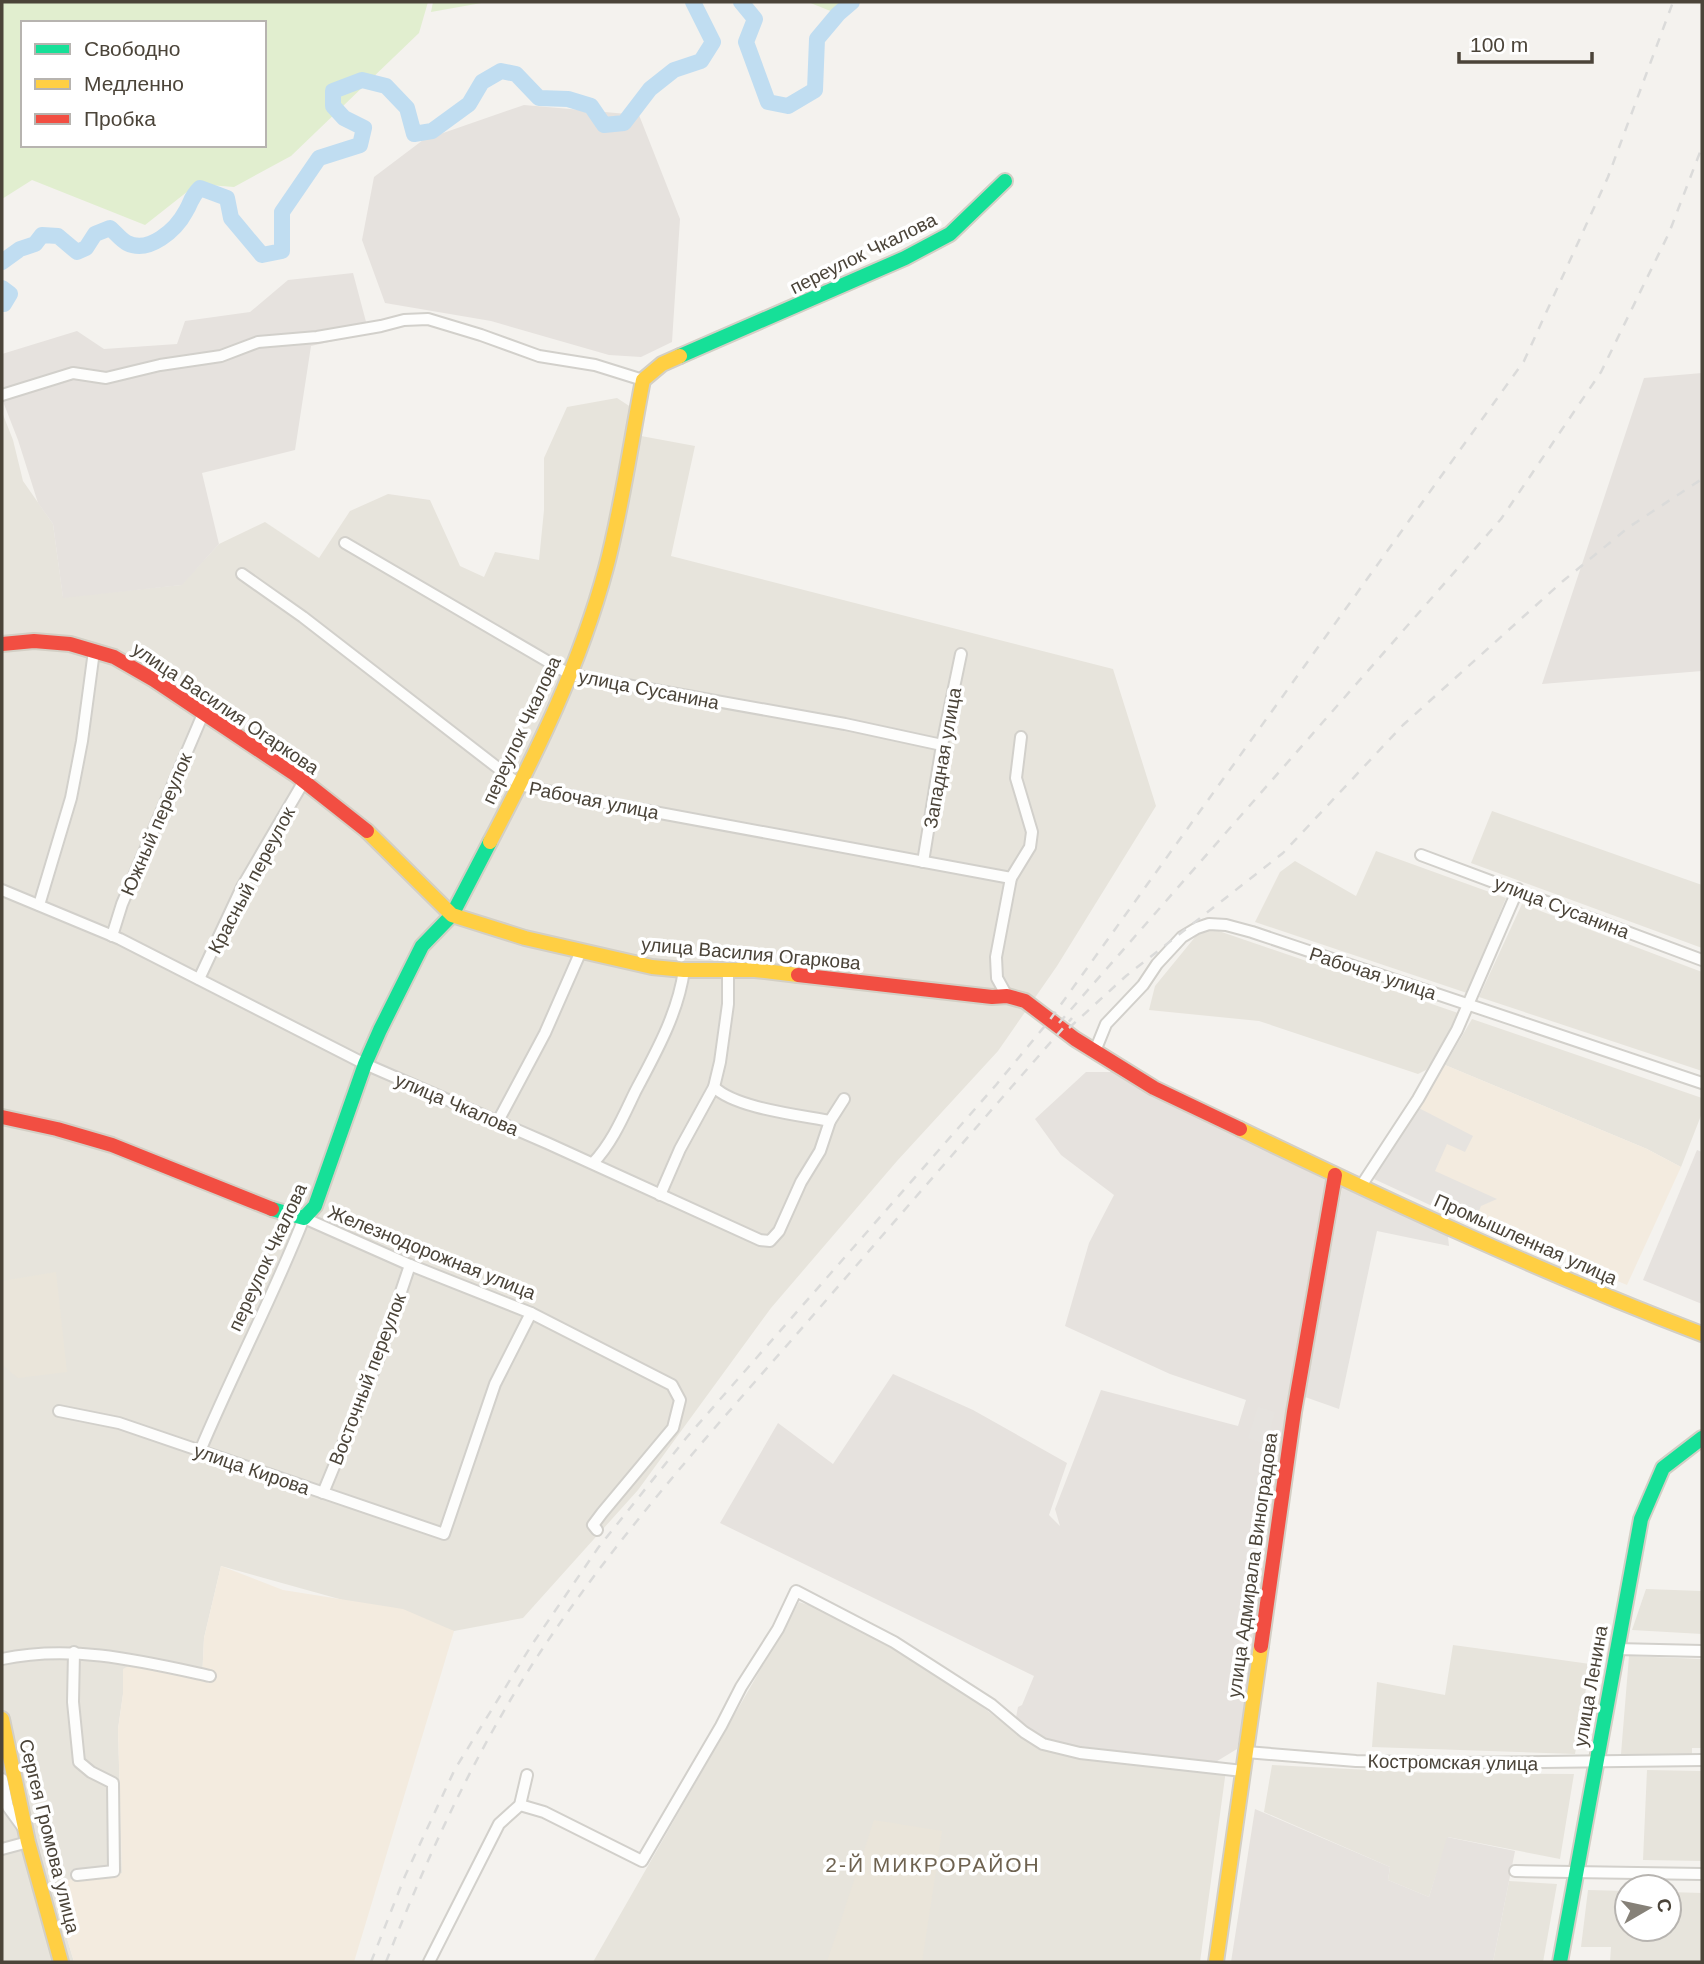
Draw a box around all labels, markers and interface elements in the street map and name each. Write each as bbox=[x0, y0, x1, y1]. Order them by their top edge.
legend bbox=[21, 21, 266, 147]
scale bar bbox=[1459, 21, 1592, 65]
text: 100 m bbox=[1470, 33, 1528, 56]
text: Свободно bbox=[84, 37, 181, 60]
text: Медленно bbox=[84, 72, 184, 95]
text: Пробка bbox=[84, 107, 156, 130]
street label: переулок Чкалова bbox=[786, 209, 940, 298]
street label: улица Василия Огаркова bbox=[129, 638, 323, 779]
street label: переулок Чкалова bbox=[478, 653, 565, 807]
street label: улица Сусанина bbox=[577, 666, 721, 713]
street label: Западная улица bbox=[920, 686, 965, 830]
street label: Южный переулок bbox=[117, 749, 196, 899]
street label: Рабочая улица bbox=[527, 778, 661, 823]
street label: Красный переулок bbox=[204, 803, 299, 957]
street label: улица Сусанина bbox=[1491, 872, 1633, 943]
street label: улица Василия Огаркова bbox=[640, 933, 862, 974]
street label: Рабочая улица bbox=[1307, 943, 1439, 1004]
street label: улица Чкалова bbox=[392, 1069, 522, 1140]
street label: переулок Чкалова bbox=[224, 1180, 311, 1334]
street label: Промышленная улица bbox=[1431, 1190, 1621, 1289]
street label: Железнодорожная улица bbox=[325, 1201, 539, 1304]
street label: Восточный переулок bbox=[325, 1290, 410, 1468]
street label: улица Адмирала Виноградова bbox=[1223, 1431, 1282, 1699]
street label: улица Кирова bbox=[191, 1440, 313, 1499]
street label: улица Ленина bbox=[1569, 1623, 1612, 1748]
street label: Сергея Громова улица bbox=[15, 1737, 84, 1936]
street label: Костромская улица bbox=[1368, 1751, 1539, 1774]
district label: 2-Й МИКРОРАЙОН bbox=[825, 1853, 1041, 1876]
north arrow bbox=[1613, 1873, 1683, 1943]
text: С bbox=[1653, 1897, 1676, 1914]

